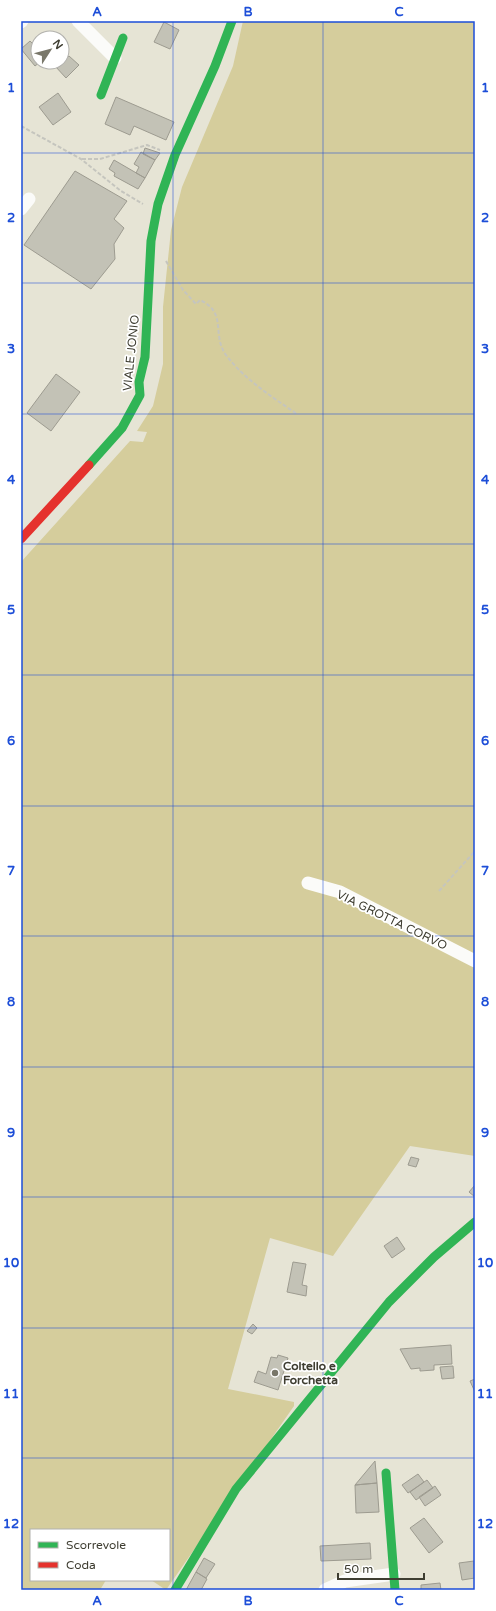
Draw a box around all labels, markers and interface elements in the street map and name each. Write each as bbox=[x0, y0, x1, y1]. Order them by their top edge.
text: A bbox=[92, 4, 102, 20]
text: B bbox=[243, 4, 253, 20]
text: C bbox=[394, 4, 404, 20]
north arrow bbox=[30, 30, 70, 70]
text: N bbox=[50, 37, 66, 52]
text: 1 bbox=[7, 80, 15, 96]
text: 1 bbox=[481, 80, 489, 96]
text: 2 bbox=[7, 210, 15, 226]
text: 2 bbox=[481, 210, 489, 226]
street label: VIALE JONIO bbox=[120, 314, 142, 392]
text: 3 bbox=[7, 341, 15, 357]
text: 3 bbox=[481, 341, 489, 357]
text: 4 bbox=[7, 472, 16, 488]
text: 4 bbox=[481, 472, 490, 488]
text: 5 bbox=[7, 602, 15, 618]
text: 5 bbox=[481, 602, 489, 618]
text: 6 bbox=[7, 733, 15, 749]
text: 6 bbox=[481, 733, 489, 749]
text: 7 bbox=[7, 863, 15, 879]
text: 7 bbox=[481, 863, 489, 879]
street label: VIA GROTTA CORVO bbox=[335, 887, 450, 953]
text: 8 bbox=[7, 994, 15, 1010]
text: 8 bbox=[481, 994, 489, 1010]
text: 9 bbox=[7, 1125, 15, 1141]
text: 9 bbox=[481, 1125, 489, 1141]
text: 10 bbox=[3, 1255, 19, 1271]
text: 10 bbox=[477, 1255, 493, 1271]
place label: Coltello e Forchetta bbox=[283, 1359, 338, 1387]
marker: Coltello e Forchetta bbox=[270, 1368, 280, 1378]
text: 11 bbox=[3, 1386, 19, 1402]
text: 11 bbox=[477, 1386, 493, 1402]
text: 12 bbox=[3, 1516, 19, 1532]
text: 12 bbox=[477, 1516, 493, 1532]
legend bbox=[30, 1529, 170, 1581]
text: Scorrevole bbox=[66, 1538, 126, 1552]
scale bar bbox=[338, 1555, 424, 1581]
text: Coda bbox=[66, 1558, 96, 1572]
text: 50 m bbox=[344, 1562, 373, 1576]
text: A bbox=[92, 1593, 102, 1609]
text: B bbox=[243, 1593, 253, 1609]
text: C bbox=[394, 1593, 404, 1609]

